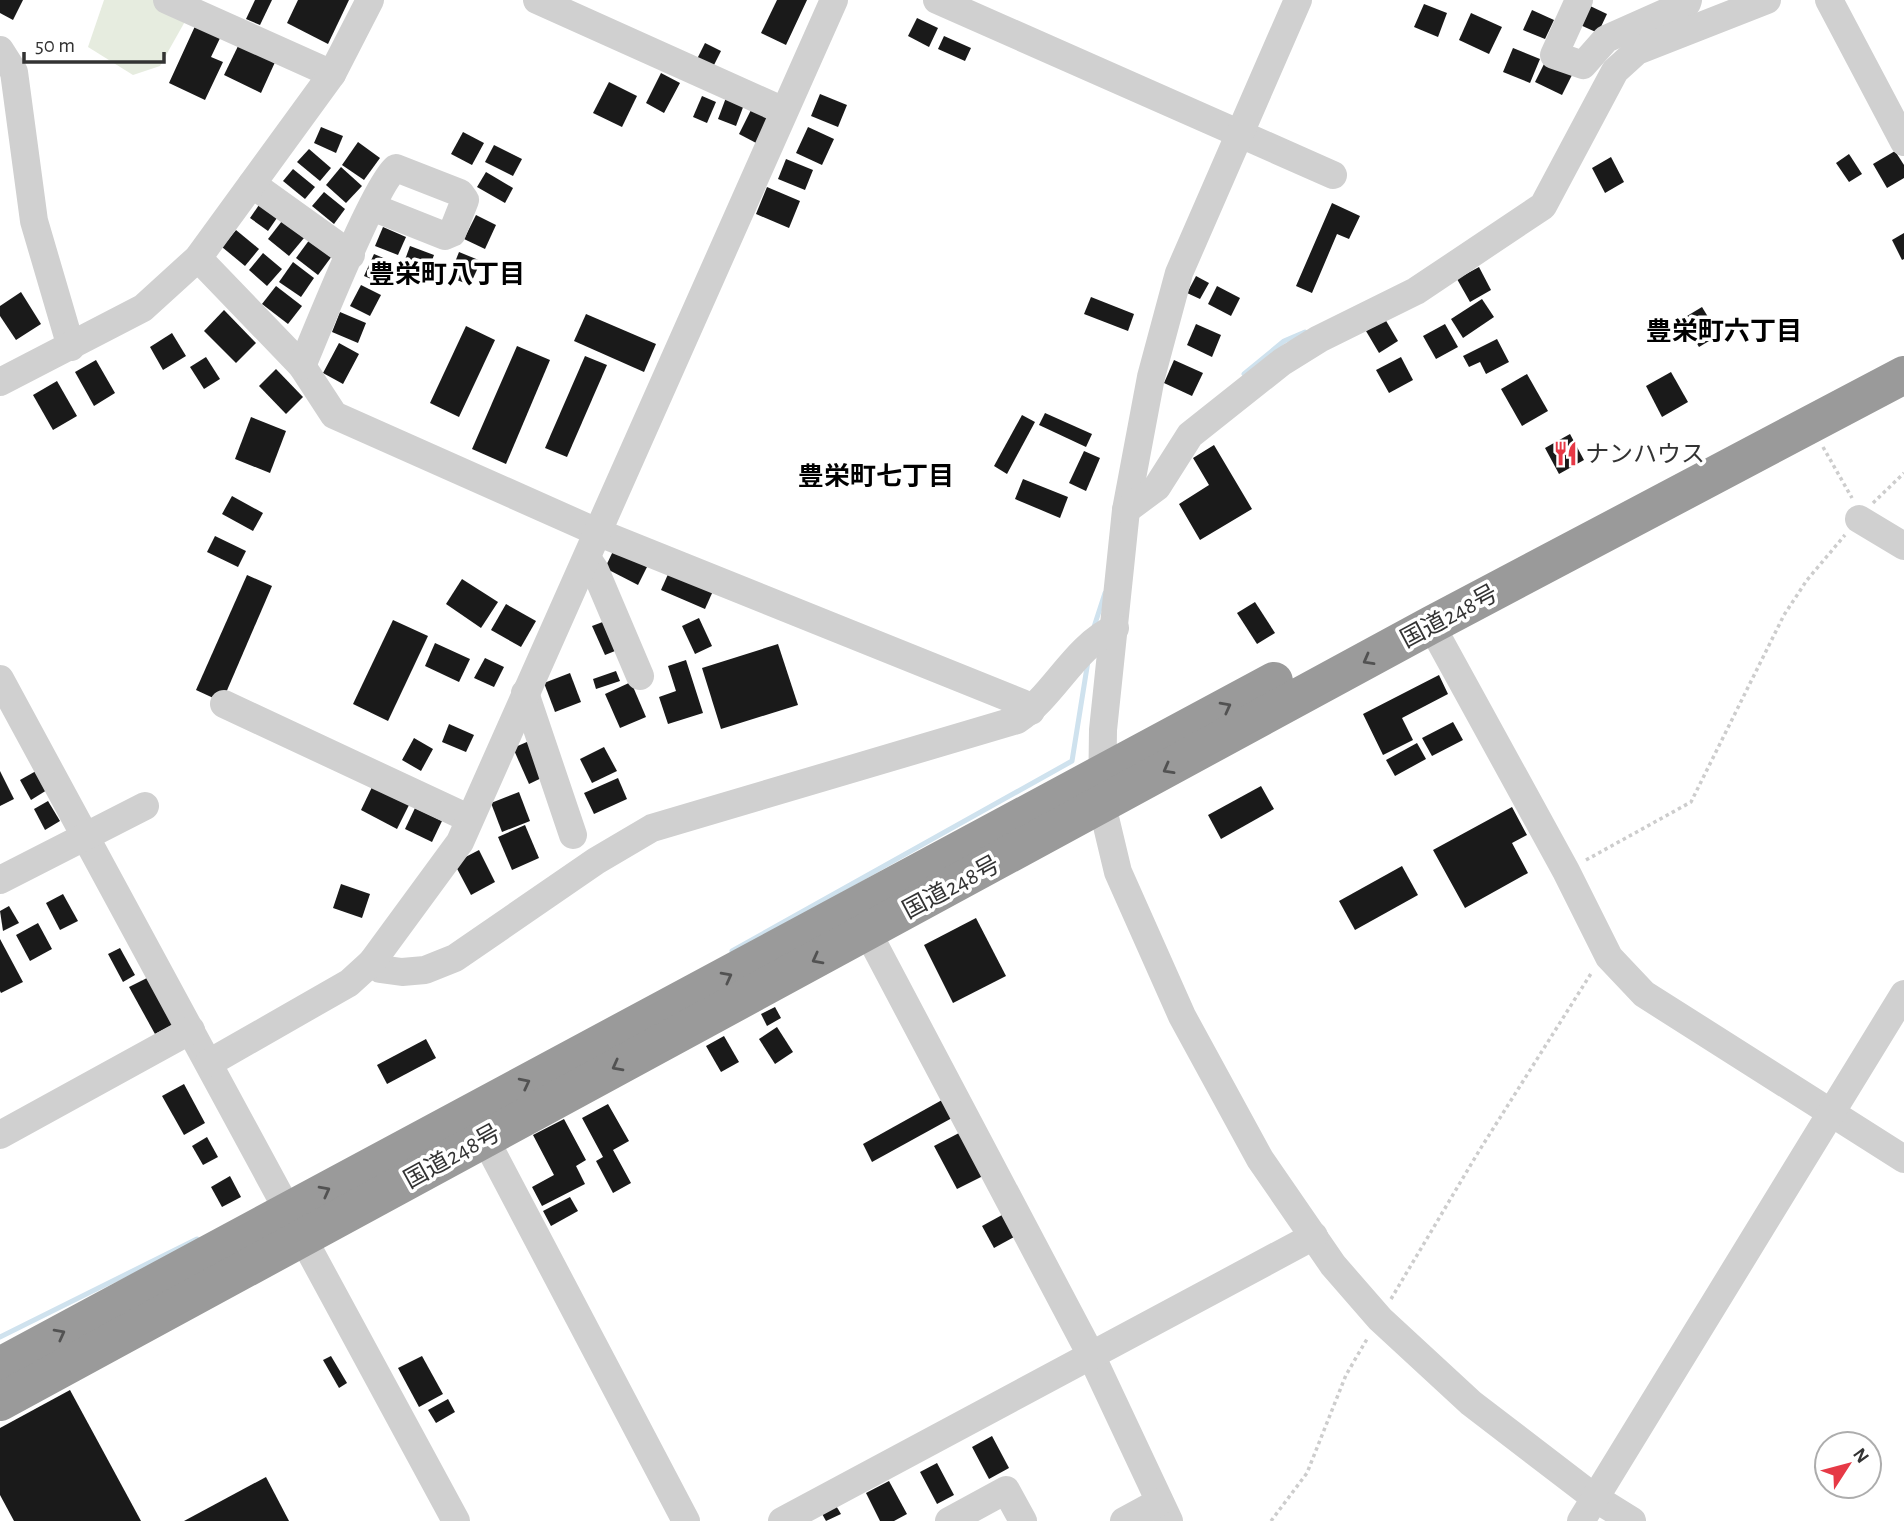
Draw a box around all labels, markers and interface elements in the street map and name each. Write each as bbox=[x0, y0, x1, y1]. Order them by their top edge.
scale bar bbox=[24, 21, 164, 65]
text: 50 m bbox=[35, 35, 75, 56]
district label: 豊栄町八丁目 bbox=[369, 260, 525, 288]
district label: 豊栄町六丁目 bbox=[1646, 317, 1802, 345]
restaurant icon: ナンハウス bbox=[1551, 440, 1579, 468]
place label: ナンハウス bbox=[1585, 442, 1705, 467]
district label: 豊栄町七丁目 bbox=[798, 462, 954, 490]
street label: 国道248号 bbox=[1396, 580, 1502, 652]
one-way arrow bbox=[1362, 652, 1375, 665]
one-way arrow bbox=[1219, 701, 1231, 715]
one-way arrow bbox=[1163, 761, 1175, 774]
street label: 国道248号 bbox=[898, 851, 1004, 923]
one-way arrow bbox=[812, 951, 825, 964]
one-way arrow bbox=[719, 972, 732, 985]
one-way arrow bbox=[612, 1058, 624, 1072]
one-way arrow bbox=[518, 1077, 530, 1091]
street label: 国道248号 bbox=[399, 1119, 505, 1193]
one-way arrow bbox=[318, 1186, 330, 1199]
one-way arrow bbox=[53, 1328, 65, 1342]
north arrow bbox=[1813, 1430, 1883, 1500]
text: N bbox=[1849, 1445, 1872, 1467]

